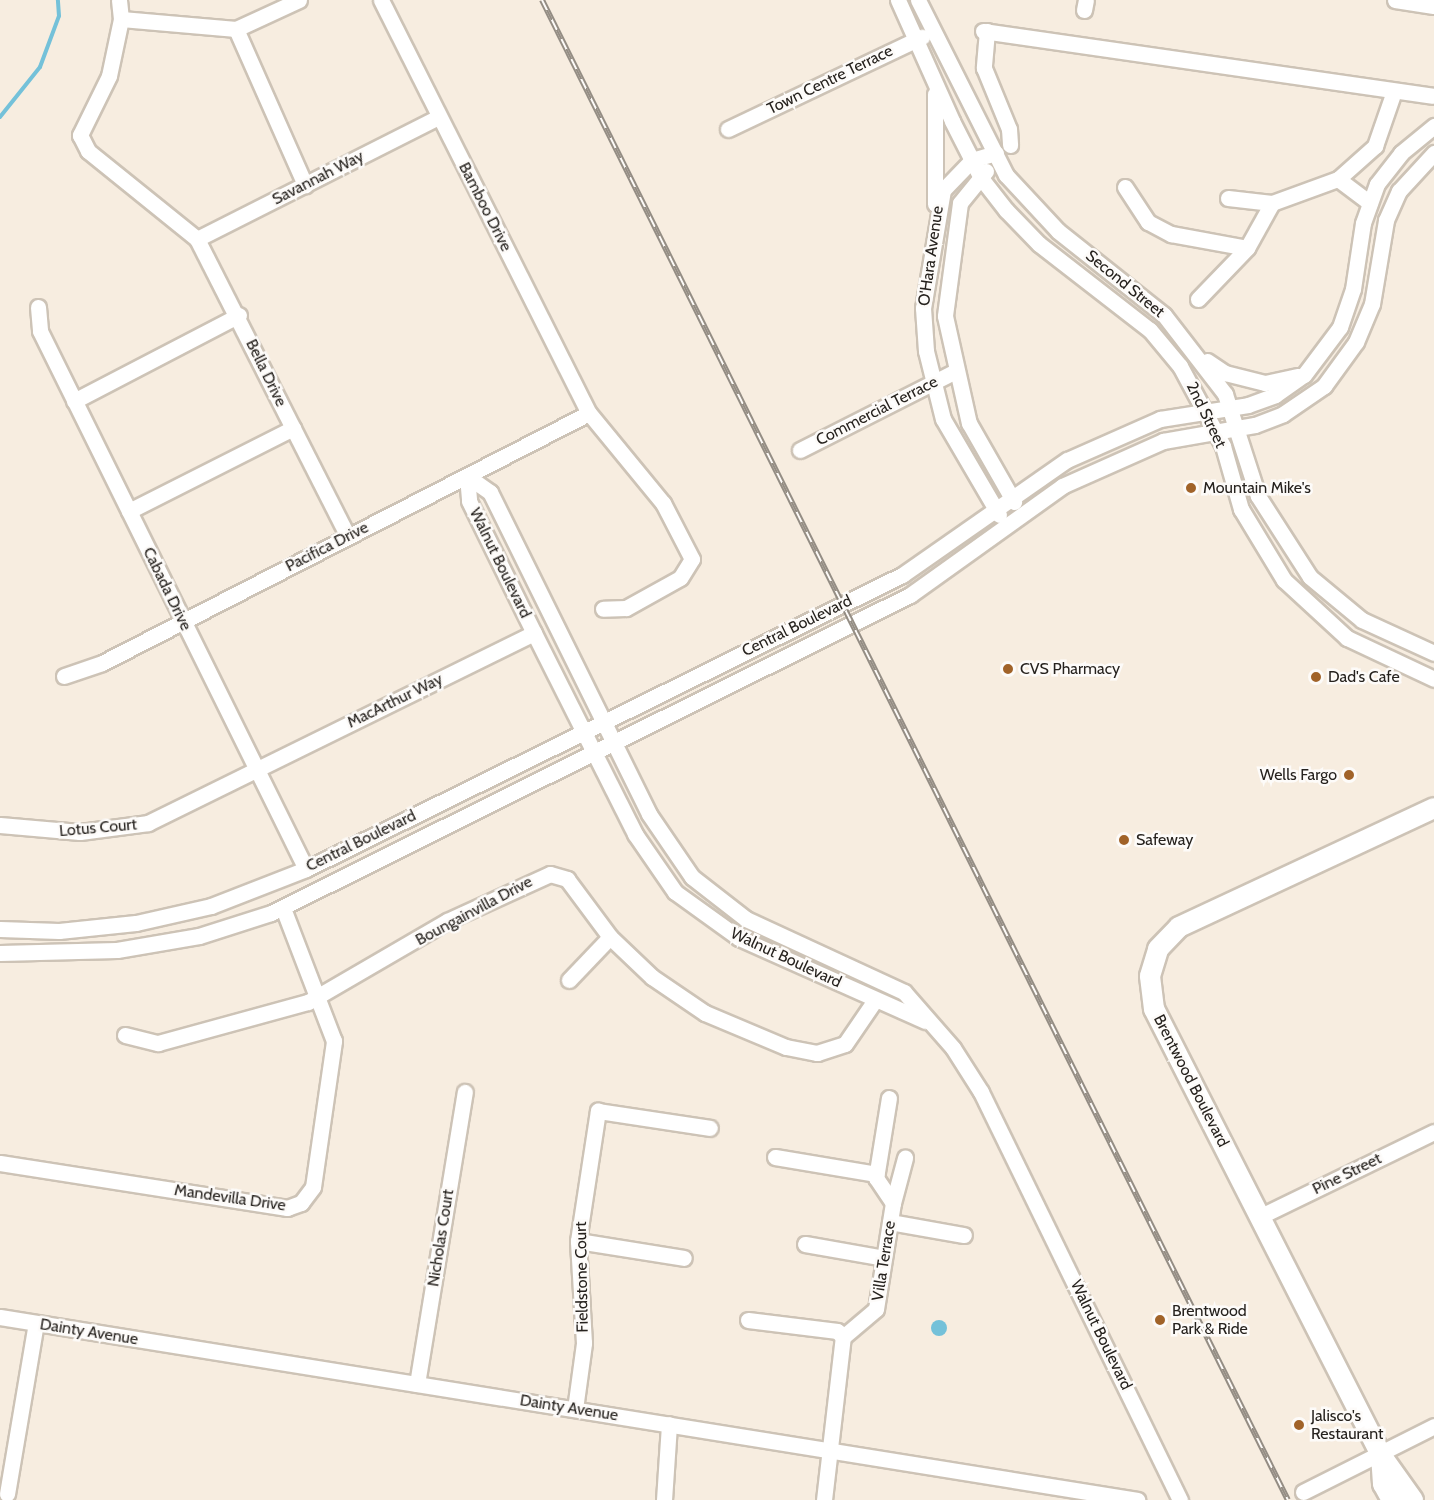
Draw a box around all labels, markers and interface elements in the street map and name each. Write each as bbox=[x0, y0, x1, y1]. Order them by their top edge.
street label: Town Centre Terrace bbox=[764, 41, 896, 119]
street label: Savannah Way bbox=[269, 147, 367, 209]
street label: Bamboo Drive bbox=[454, 159, 516, 255]
street label: O'Hara Avenue bbox=[914, 205, 948, 307]
street label: Second Street bbox=[1082, 246, 1168, 322]
street label: Bella Drive bbox=[241, 336, 291, 410]
street label: Commercial Terrace bbox=[813, 372, 941, 450]
street label: 2nd Street bbox=[1182, 379, 1230, 451]
place label: Mountain Mike's bbox=[1203, 478, 1311, 498]
marker: Mountain Mike's bbox=[1184, 481, 1198, 495]
street label: Walnut Boulevard bbox=[465, 505, 535, 621]
street label: Pacifica Drive bbox=[282, 518, 372, 576]
street label: Cabada Drive bbox=[139, 544, 195, 634]
street label: Central Boulevard bbox=[739, 591, 855, 661]
place label: CVS Pharmacy bbox=[1020, 659, 1120, 679]
marker: CVS Pharmacy bbox=[1001, 662, 1015, 676]
place label: Dad's Cafe bbox=[1328, 667, 1400, 687]
street label: MacArthur Way bbox=[344, 670, 446, 732]
marker: Dad's Cafe bbox=[1309, 670, 1323, 684]
place label: Wells Fargo bbox=[1260, 765, 1337, 785]
marker: Wells Fargo bbox=[1342, 768, 1356, 782]
street label: Central Boulevard bbox=[303, 806, 419, 876]
street label: Lotus Court bbox=[58, 815, 138, 841]
place label: Safeway bbox=[1136, 830, 1193, 850]
marker: Safeway bbox=[1117, 833, 1131, 847]
street label: Boungainvilla Drive bbox=[412, 872, 536, 950]
street label: Walnut Boulevard bbox=[728, 924, 844, 992]
street label: Brentwood Boulevard bbox=[1149, 1012, 1233, 1150]
street label: Pine Street bbox=[1309, 1149, 1385, 1199]
street label: Mandevilla Drive bbox=[173, 1181, 287, 1215]
street label: Nicholas Court bbox=[424, 1188, 458, 1288]
street label: Villa Terrace bbox=[868, 1219, 900, 1303]
street label: Fieldstone Court bbox=[571, 1221, 593, 1333]
street label: Walnut Boulevard bbox=[1066, 1277, 1136, 1393]
place label: Brentwood Park & Ride bbox=[1172, 1301, 1248, 1339]
marker: Brentwood Park & Ride bbox=[1153, 1313, 1167, 1327]
street label: Dainty Avenue bbox=[39, 1315, 139, 1349]
street label: Dainty Avenue bbox=[519, 1391, 619, 1425]
place label: Jalisco's Restaurant bbox=[1311, 1406, 1383, 1444]
marker: Jalisco's Restaurant bbox=[1292, 1418, 1306, 1432]

